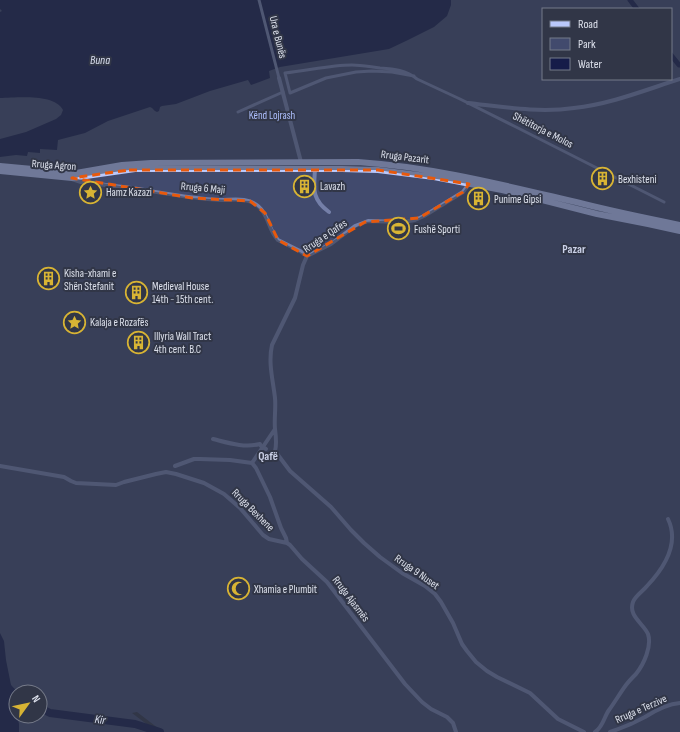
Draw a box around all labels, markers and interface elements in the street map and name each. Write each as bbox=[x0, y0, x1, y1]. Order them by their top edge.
legend bbox=[542, 8, 672, 80]
street label: Ura e Bunës bbox=[266, 14, 290, 60]
text: Road bbox=[578, 17, 598, 32]
text: Park bbox=[578, 37, 596, 52]
water label: Buna bbox=[90, 53, 110, 68]
text: Water bbox=[578, 57, 602, 72]
park label: Kënd Lojrash bbox=[249, 109, 296, 122]
street label: Shëtitorja e Molos bbox=[511, 109, 575, 151]
street label: Rruga Pazarit bbox=[380, 148, 431, 166]
street label: Rruga Agron bbox=[31, 157, 77, 173]
building icon: Bexhisteni bbox=[590, 166, 616, 192]
building icon: Lavazh bbox=[291, 173, 317, 199]
place label: Bexhisteni bbox=[618, 173, 657, 186]
place icon: Hamz Kazazi bbox=[78, 179, 104, 205]
street label: Rruga 6 Maji bbox=[180, 180, 226, 196]
place label: Lavazh bbox=[320, 180, 346, 193]
place label: Hamz Kazazi bbox=[106, 186, 152, 199]
building icon: Punime Gipsi bbox=[465, 186, 491, 212]
place label: Punime Gipsi bbox=[494, 193, 541, 206]
sports icon: Fushë Sporti bbox=[385, 216, 411, 242]
street label: Rruga e Qafes bbox=[301, 217, 349, 255]
place label: Fushë Sporti bbox=[414, 223, 460, 236]
district label: Pazar bbox=[562, 242, 586, 257]
building icon: Kisha-xhami e Shën Stefanit bbox=[36, 266, 62, 292]
place label: Kisha-xhami e Shën Stefanit bbox=[64, 267, 116, 293]
building icon: Medieval House 14th - 15th cent. bbox=[123, 279, 149, 305]
place label: Medieval House 14th - 15th cent. bbox=[152, 280, 213, 306]
place icon: Kalaja e Rozafës bbox=[61, 309, 87, 335]
place label: Kalaja e Rozafës bbox=[90, 316, 149, 329]
building icon: Illyria Wall Tract 4th cent. B.C bbox=[125, 329, 151, 355]
place label: Illyria Wall Tract 4th cent. B.C bbox=[154, 330, 212, 356]
district label: Qafë bbox=[258, 449, 278, 464]
street label: Rruga Bexhene bbox=[229, 486, 277, 534]
street label: Rruga 9 Nuset bbox=[392, 552, 442, 592]
street label: Rruga Ajasmës bbox=[330, 574, 372, 624]
mosque icon: Xhamia e Plumbit bbox=[226, 576, 252, 602]
place label: Xhamia e Plumbit bbox=[253, 583, 318, 596]
north arrow bbox=[8, 684, 48, 724]
street label: Rruga e Terzive bbox=[613, 692, 669, 726]
text: N bbox=[29, 693, 43, 705]
water label: Kir bbox=[94, 712, 107, 728]

